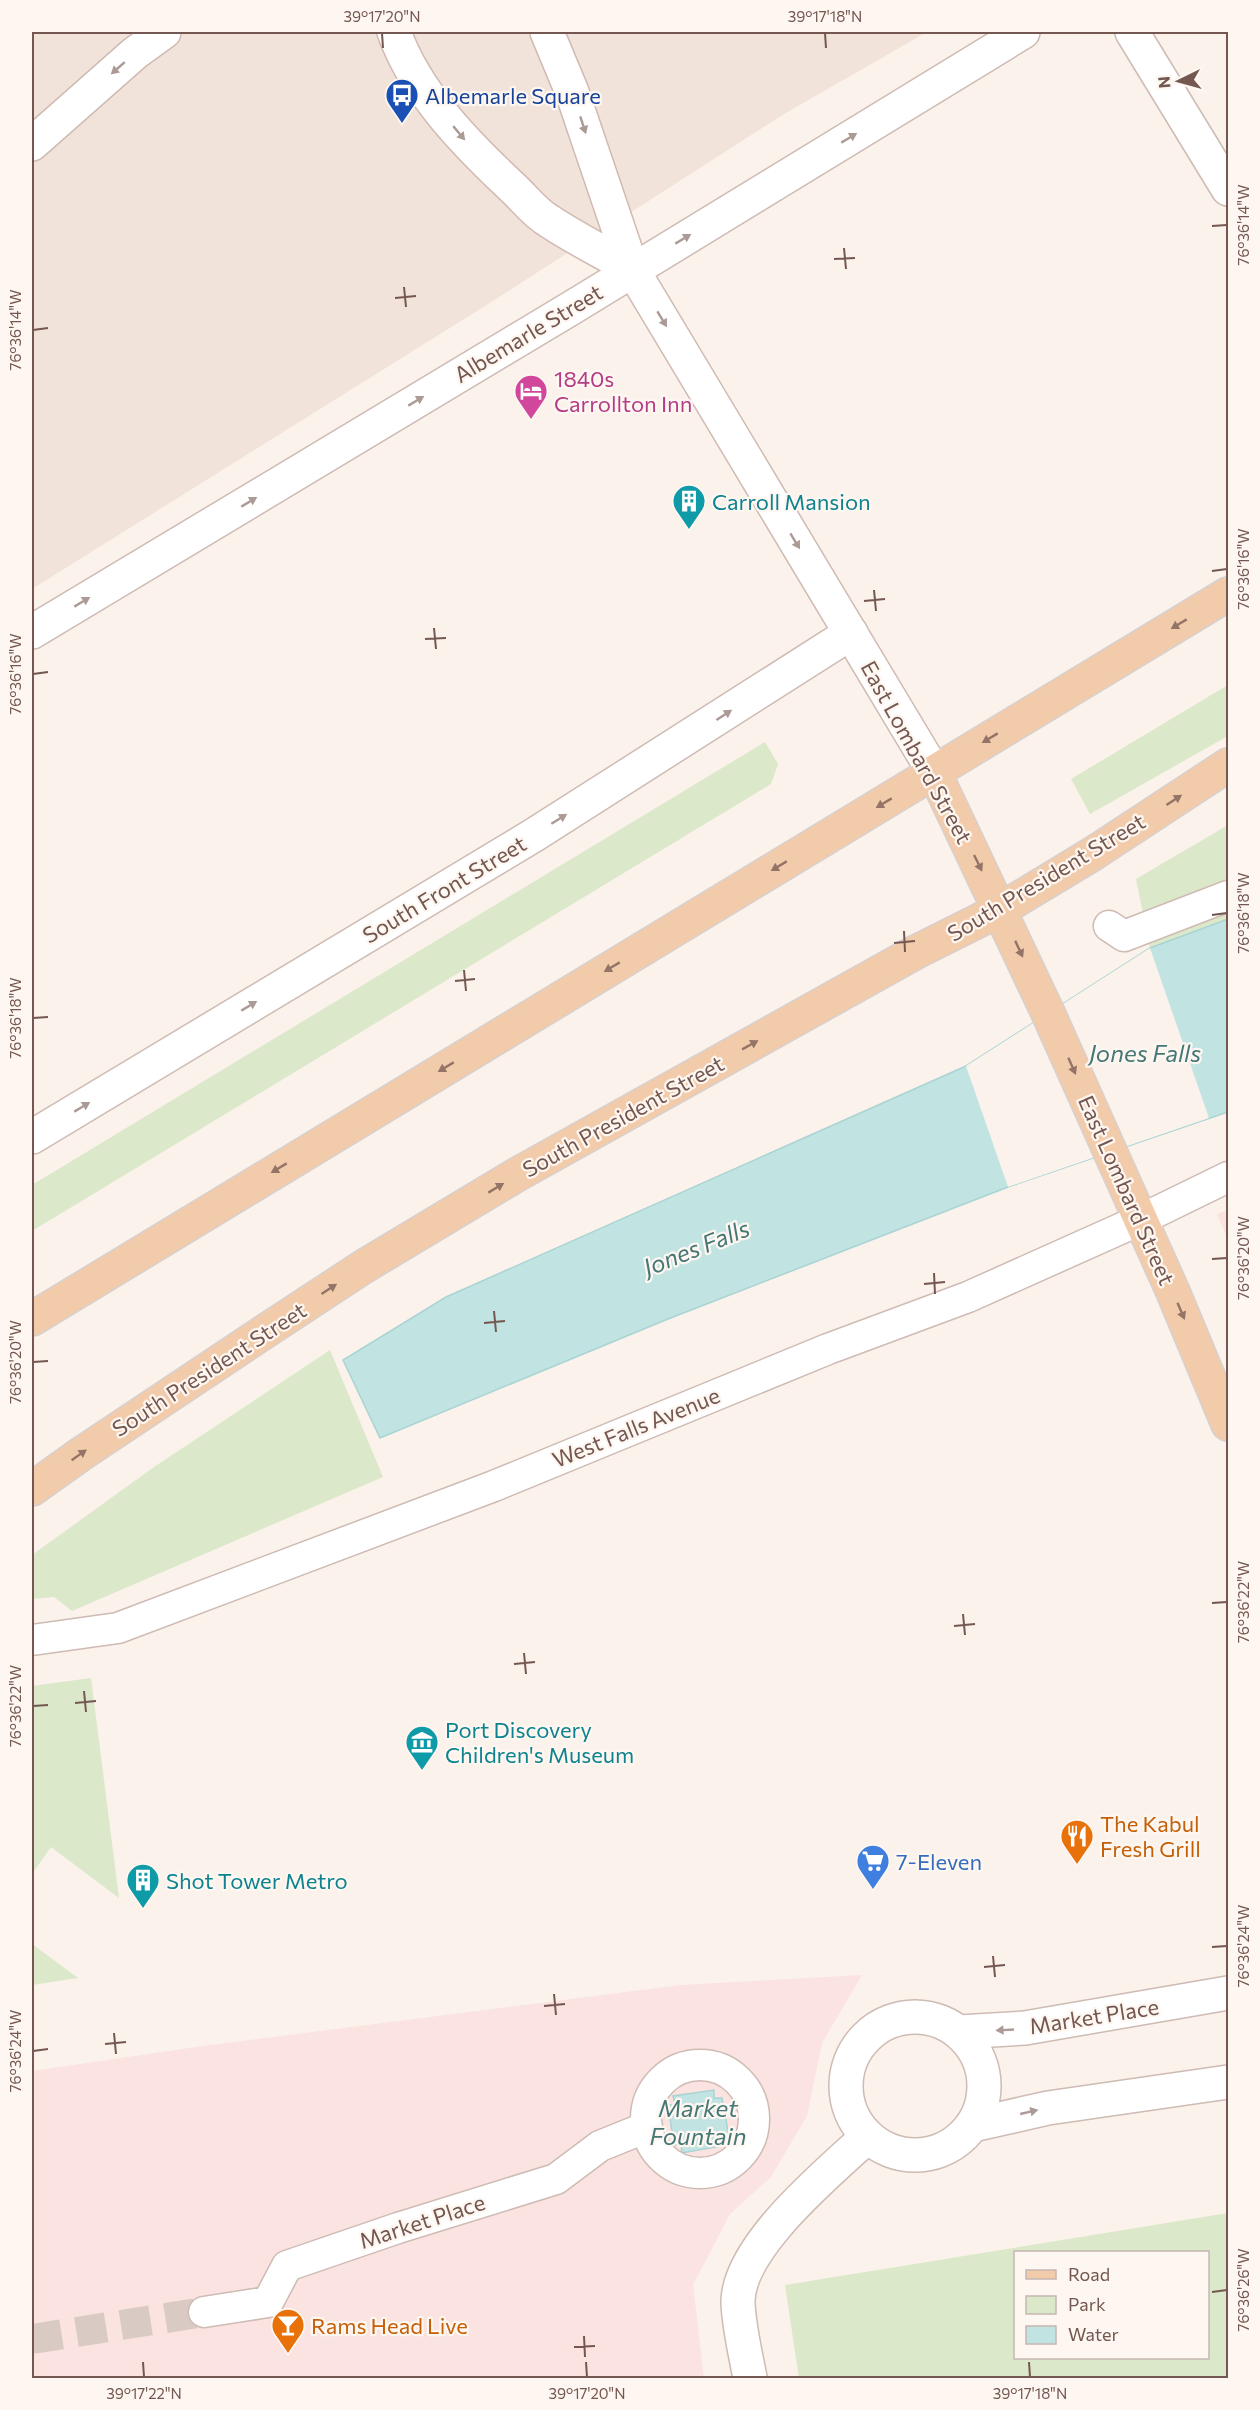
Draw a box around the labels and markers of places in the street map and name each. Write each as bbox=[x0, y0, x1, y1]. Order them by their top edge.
bus stop icon: Albemarle Square bbox=[384, 77, 420, 124]
place label: Albemarle Square bbox=[425, 82, 601, 109]
place label: 1840s Carrollton Inn bbox=[554, 365, 692, 417]
hotel icon: 1840s Carrollton Inn bbox=[513, 373, 549, 420]
building icon: Carroll Mansion bbox=[671, 483, 707, 530]
place label: Carroll Mansion bbox=[712, 488, 871, 515]
place label: Port Discovery Children's Museum bbox=[445, 1716, 634, 1768]
museum icon: Port Discovery Children's Museum bbox=[404, 1724, 440, 1771]
place label: The Kabul Fresh Grill bbox=[1100, 1810, 1201, 1862]
restaurant icon: The Kabul Fresh Grill bbox=[1059, 1818, 1095, 1865]
supermarket icon: 7-Eleven bbox=[855, 1843, 891, 1890]
place label: 7-Eleven bbox=[896, 1848, 982, 1875]
building icon: Shot Tower Metro bbox=[125, 1862, 161, 1909]
place label: Shot Tower Metro bbox=[166, 1867, 348, 1894]
bar icon: Rams Head Live bbox=[270, 2307, 306, 2354]
place label: Rams Head Live bbox=[311, 2312, 468, 2339]

